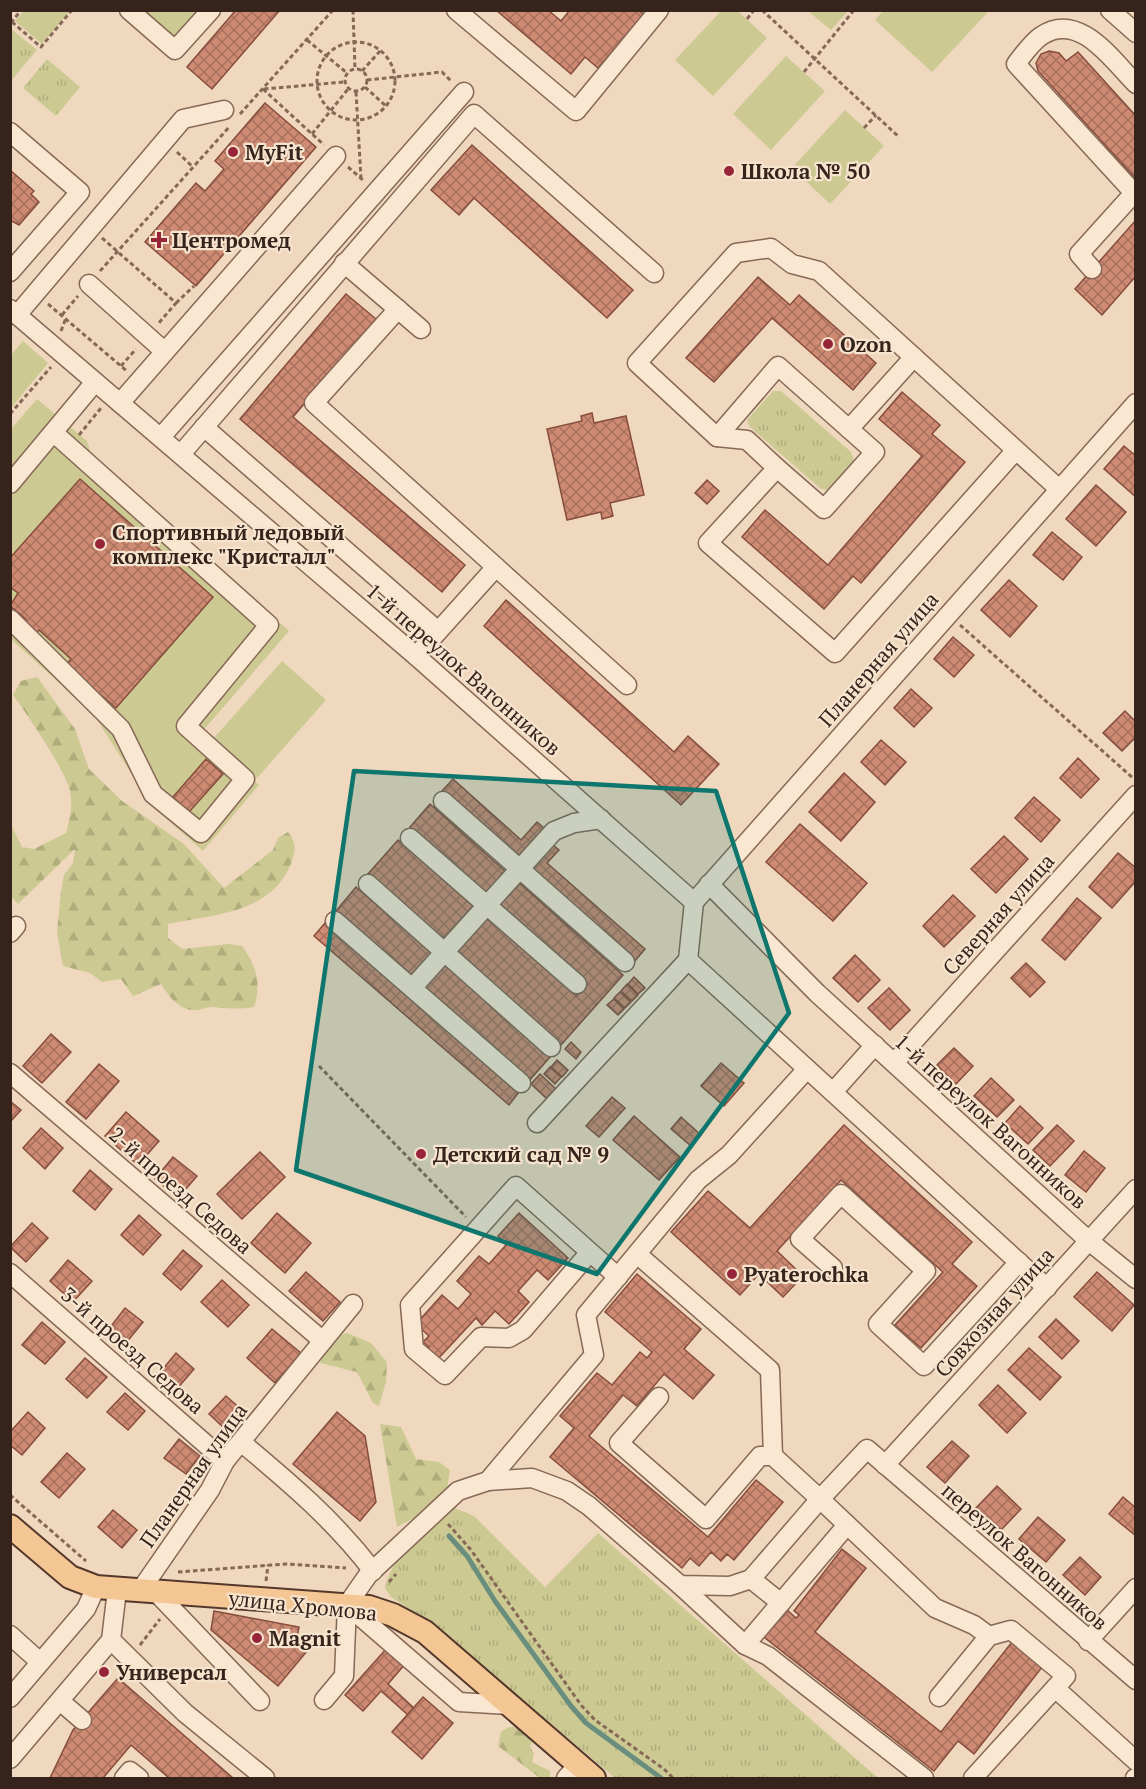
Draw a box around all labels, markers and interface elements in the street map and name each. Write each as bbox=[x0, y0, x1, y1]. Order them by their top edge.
place label: MyFit bbox=[245, 138, 304, 166]
marker: MyFit bbox=[226, 145, 240, 159]
place label: Школа № 50 bbox=[741, 157, 870, 185]
marker: Школа № 50 bbox=[722, 164, 736, 178]
place label: Центромед bbox=[172, 226, 291, 254]
marker: Центромед bbox=[150, 231, 168, 249]
place label: Ozon bbox=[840, 330, 892, 358]
marker: Ozon bbox=[821, 337, 835, 351]
place label: Спортивный ледовый комплекс "Кристалл" bbox=[112, 518, 345, 570]
marker: Спортивный ледовый комплекс "Кристалл" bbox=[93, 537, 107, 551]
street label: 1-й переулок Вагонников bbox=[361, 577, 567, 761]
street label: Планерная улица bbox=[812, 585, 945, 732]
street label: Северная улица bbox=[936, 847, 1060, 981]
street label: 1-й переулок Вагонников bbox=[889, 1027, 1093, 1215]
street label: 2-й проезд Седова bbox=[104, 1120, 259, 1260]
place label: Детский сад № 9 bbox=[433, 1140, 609, 1168]
marker: Детский сад № 9 bbox=[414, 1147, 428, 1161]
street label: Совхозная улица bbox=[928, 1241, 1060, 1383]
place label: Pyaterochka bbox=[744, 1260, 869, 1288]
marker: Pyaterochka bbox=[725, 1267, 739, 1281]
street label: 3-й проезд Седова bbox=[56, 1280, 211, 1420]
street label: Планерная улица bbox=[133, 1397, 253, 1553]
street label: переулок Вагонников bbox=[936, 1476, 1114, 1636]
street label: улица Хромова bbox=[226, 1583, 379, 1627]
place label: Magnit bbox=[269, 1624, 342, 1652]
marker: Magnit bbox=[250, 1631, 264, 1645]
place label: Универсал bbox=[116, 1658, 227, 1686]
marker: Универсал bbox=[97, 1665, 111, 1679]

